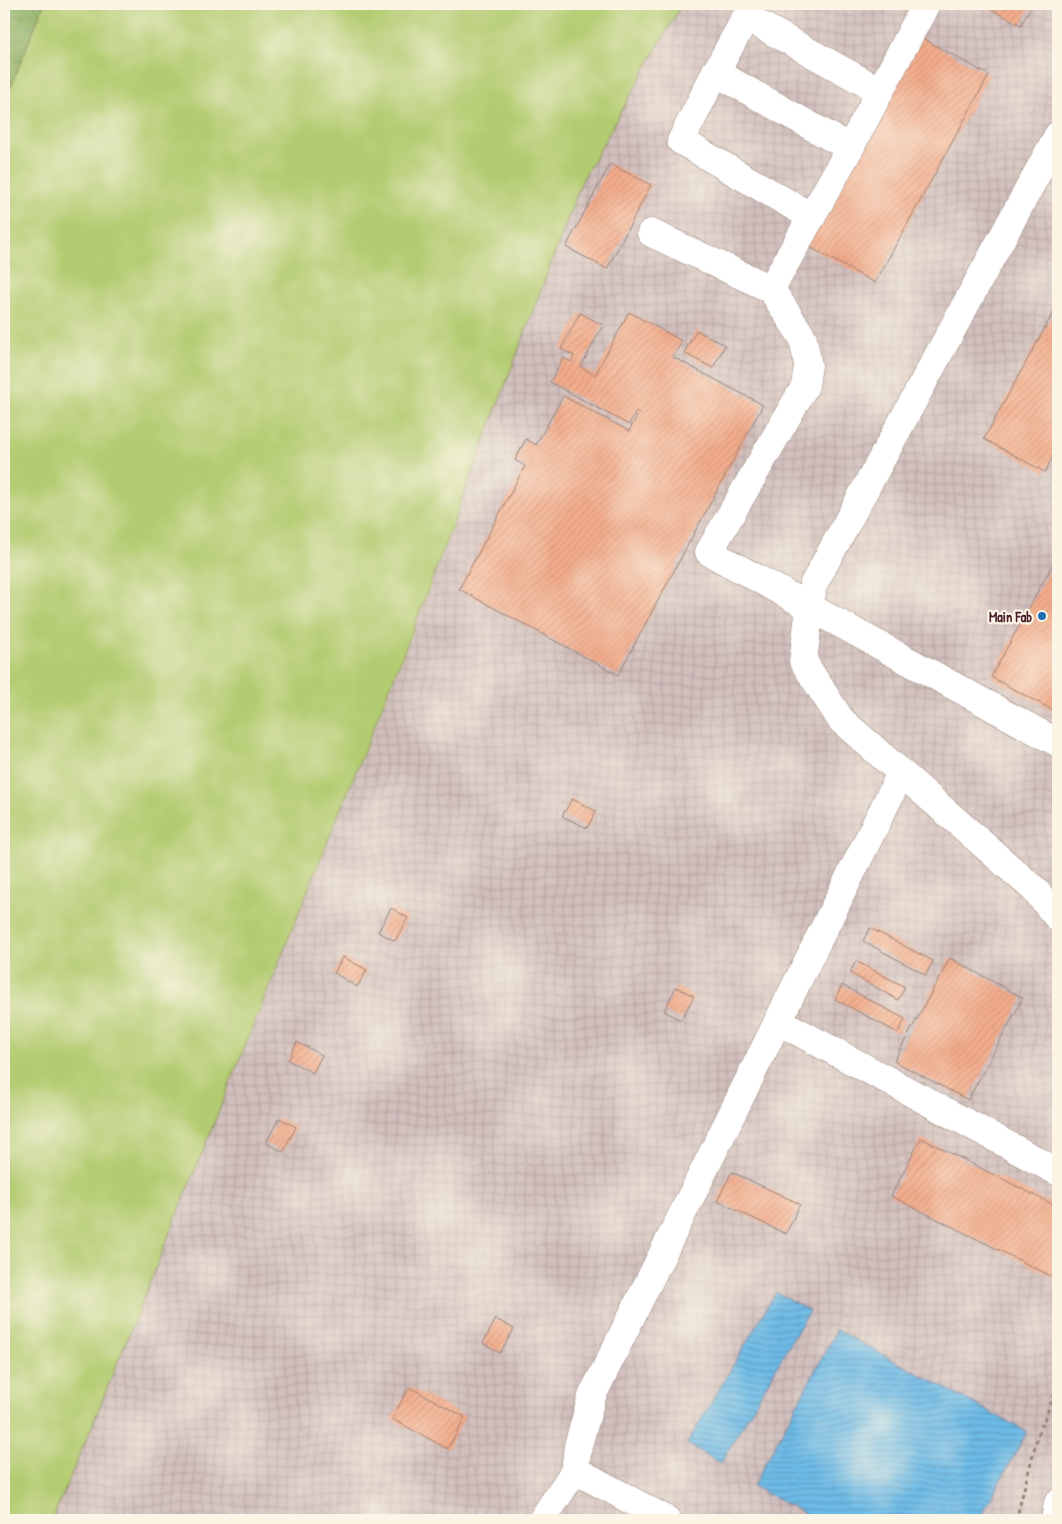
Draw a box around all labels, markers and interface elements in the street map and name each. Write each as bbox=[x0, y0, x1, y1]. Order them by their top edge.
place label: Main Fab bbox=[989, 607, 1032, 626]
marker: Main Fab bbox=[1036, 610, 1048, 622]

